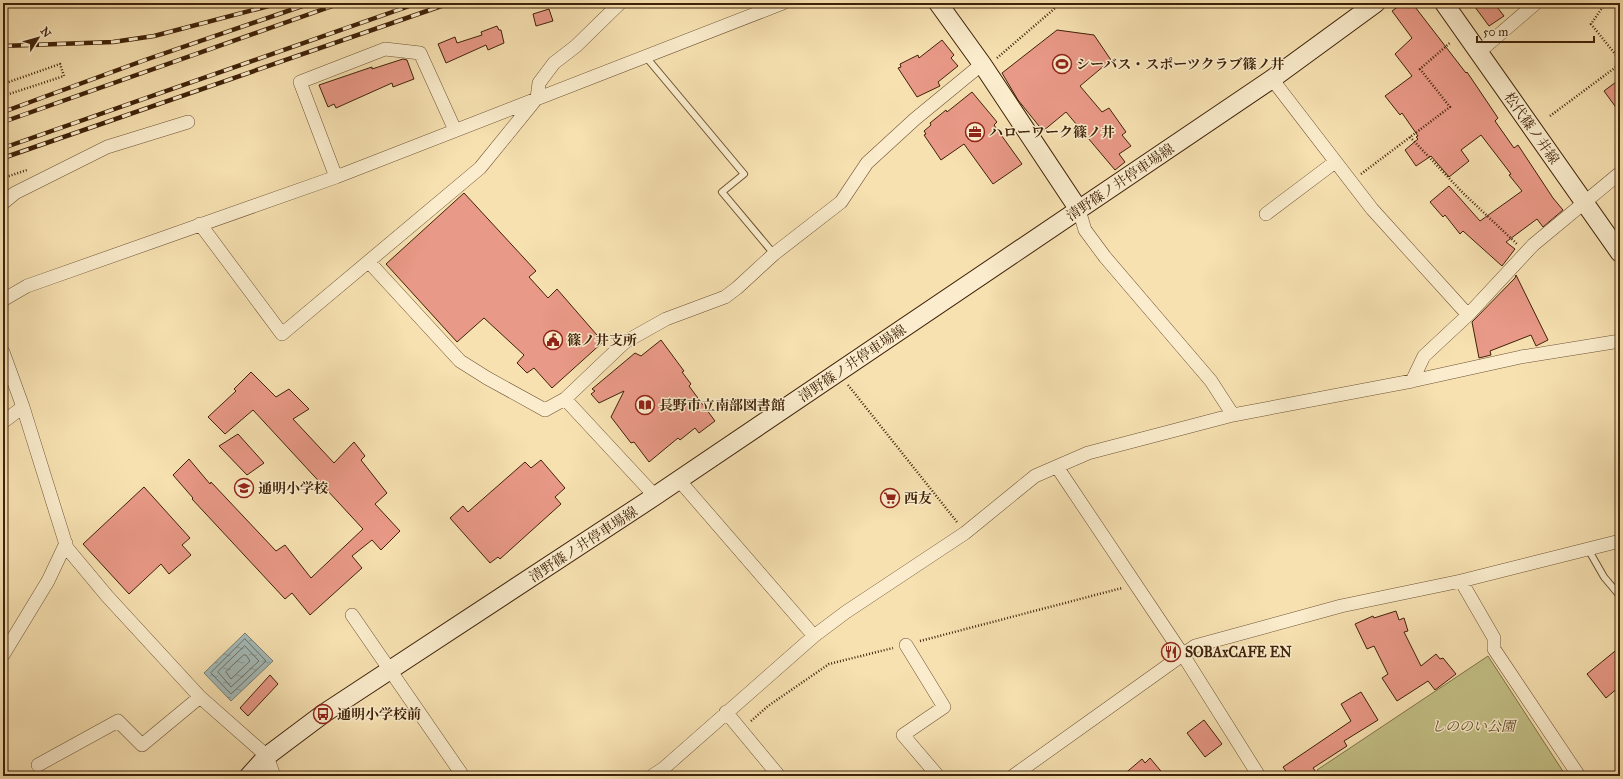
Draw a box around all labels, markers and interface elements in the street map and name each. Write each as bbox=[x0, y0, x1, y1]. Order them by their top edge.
north arrow bbox=[18, 18, 58, 58]
scale bar bbox=[1477, 18, 1594, 44]
text: N bbox=[38, 25, 54, 40]
text: 50 m bbox=[1483, 25, 1508, 39]
sports icon: シーバス・スポーツクラブ篠ノ井 bbox=[1051, 53, 1073, 75]
place label: シーバス・スポーツクラブ篠ノ井 bbox=[1076, 56, 1285, 73]
street label: 松代篠ノ井線 bbox=[1501, 89, 1563, 168]
office icon: ハローワーク篠ノ井 bbox=[964, 121, 986, 143]
place label: ハローワーク篠ノ井 bbox=[989, 124, 1115, 141]
street label: 清野篠ノ井停車場線 bbox=[1063, 140, 1177, 225]
street label: 清野篠ノ井停車場線 bbox=[795, 321, 909, 406]
public building icon: 篠ノ井支所 bbox=[542, 329, 564, 351]
place label: 篠ノ井支所 bbox=[567, 332, 637, 349]
library icon: 長野市立南部図書館 bbox=[634, 394, 656, 416]
place label: 長野市立南部図書館 bbox=[659, 397, 785, 414]
school or university icon: 通明小学校 bbox=[233, 477, 255, 499]
place label: 通明小学校 bbox=[258, 480, 328, 497]
supermarket icon: 西友 bbox=[879, 487, 901, 509]
place label: 西友 bbox=[904, 490, 932, 507]
street label: 清野篠ノ井停車場線 bbox=[526, 503, 641, 586]
restaurant icon: SOBAxCAFE EN bbox=[1160, 641, 1182, 663]
place label: SOBAxCAFE EN bbox=[1185, 644, 1292, 661]
bus stop icon: 通明小学校前 bbox=[312, 703, 334, 725]
place label: 通明小学校前 bbox=[337, 706, 421, 723]
park label: しののい公園 bbox=[1431, 718, 1517, 735]

